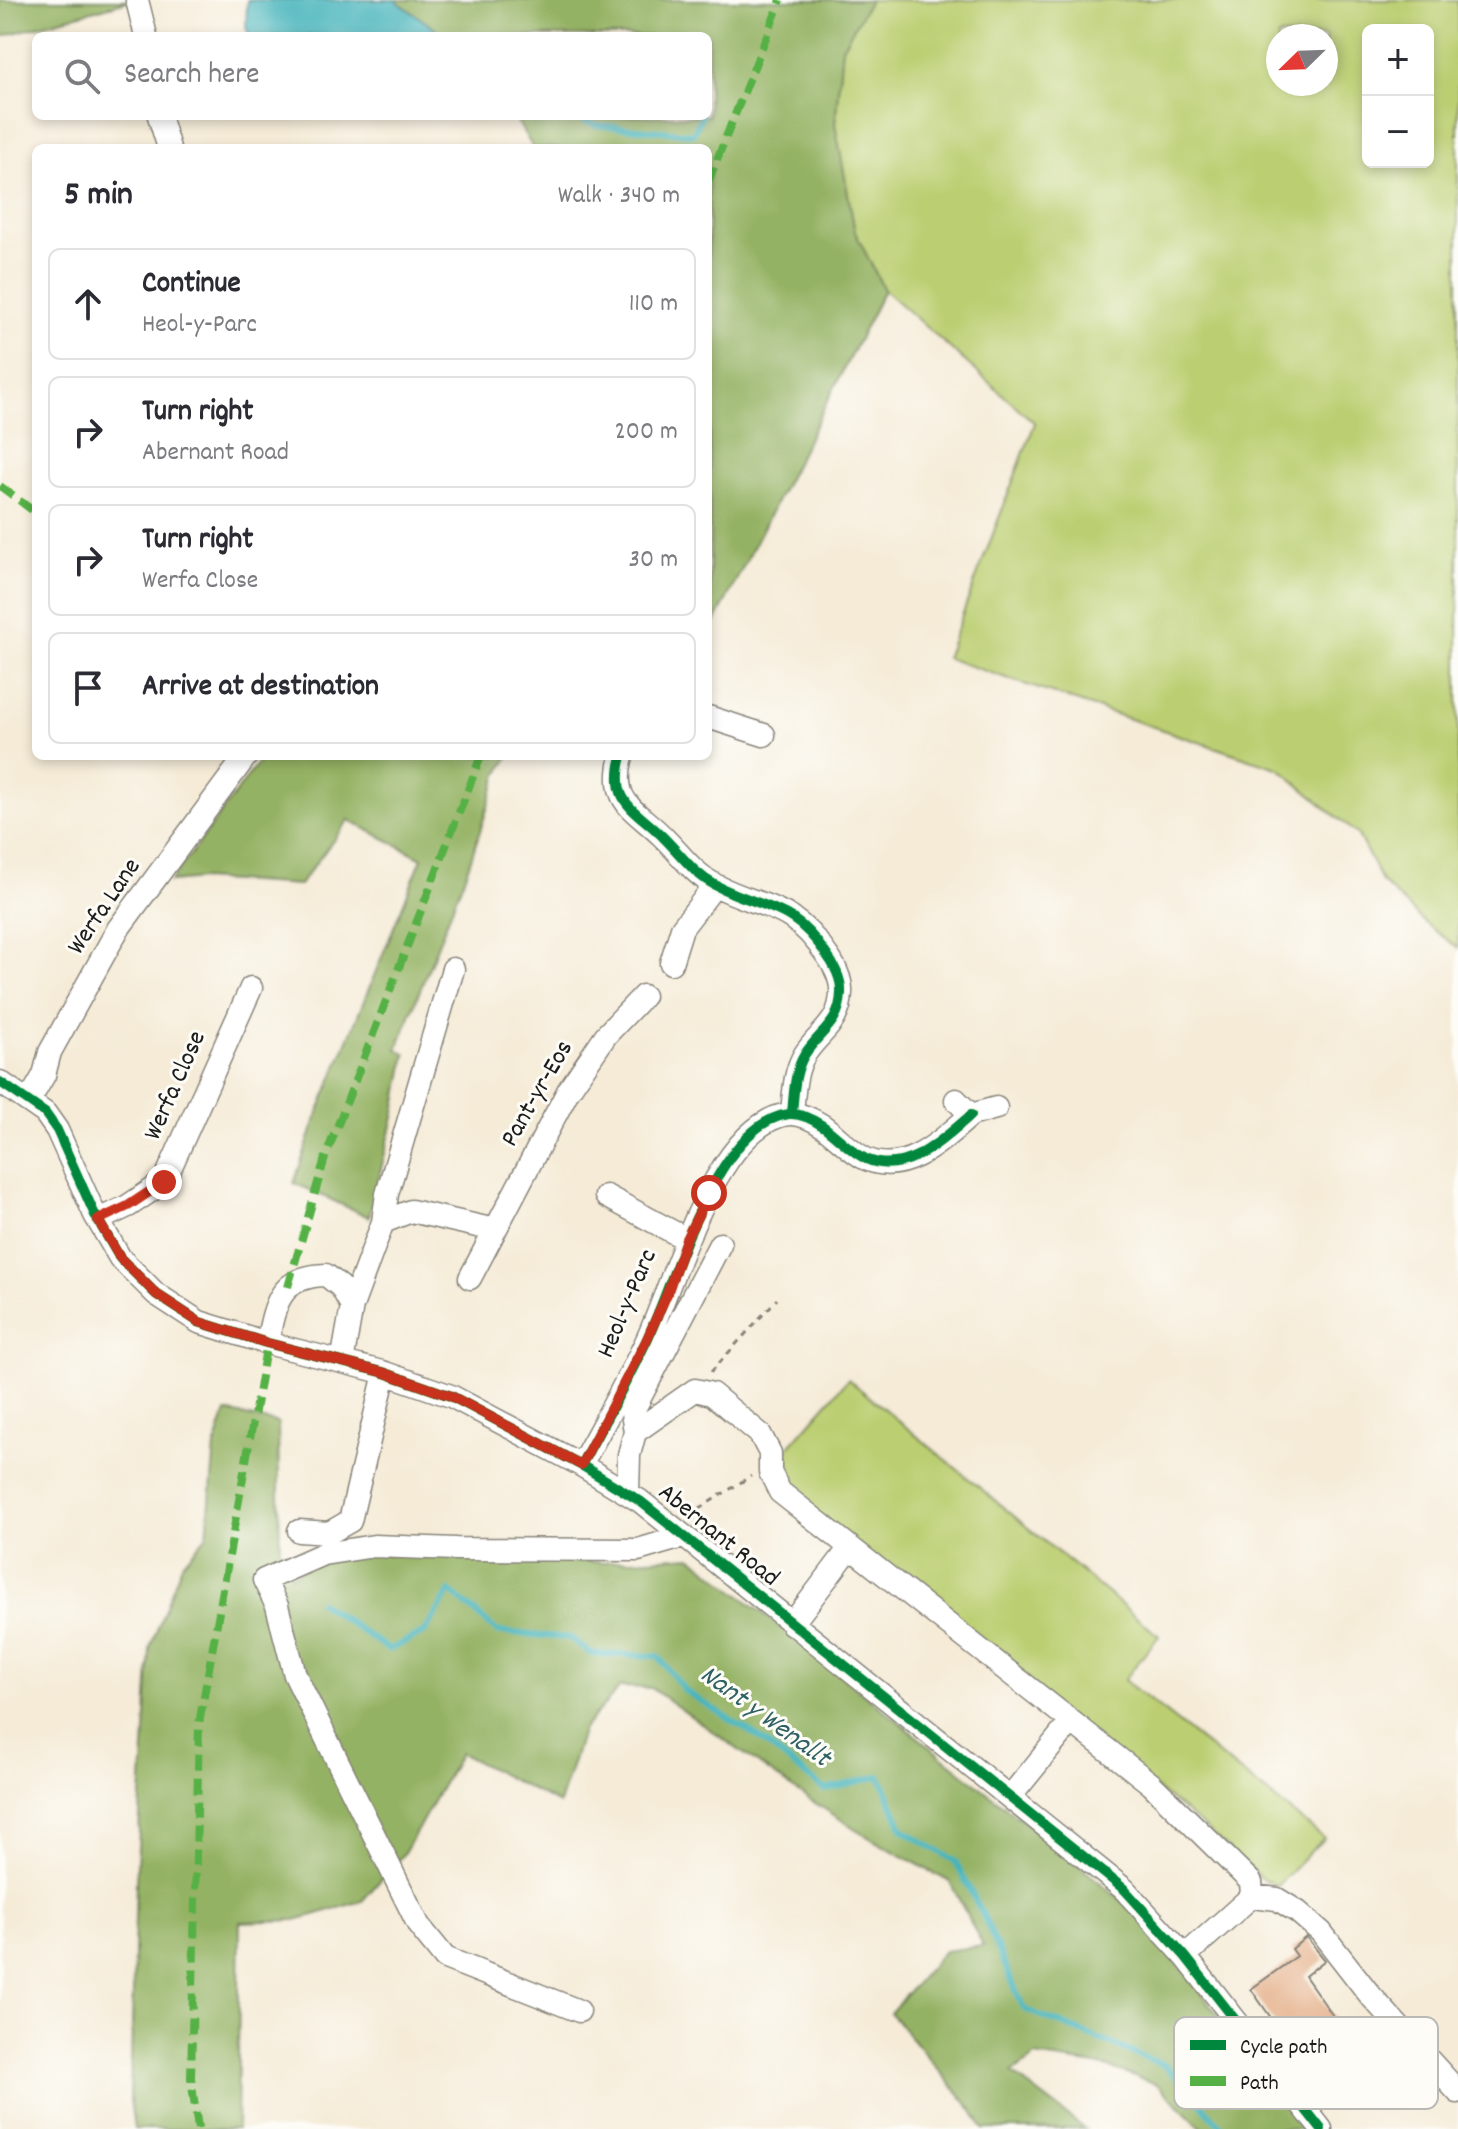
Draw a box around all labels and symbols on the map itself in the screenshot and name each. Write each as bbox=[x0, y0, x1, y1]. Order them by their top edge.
north arrow bbox=[1266, 24, 1338, 96]
street label: Werfa Lane bbox=[59, 851, 151, 963]
street label: Werfa Close bbox=[135, 1025, 217, 1147]
street label: Pant-yr-Eos bbox=[493, 1034, 583, 1154]
route end bbox=[146, 1164, 182, 1200]
route start bbox=[691, 1175, 727, 1211]
street label: Heol-y-Parc bbox=[589, 1244, 667, 1364]
street label: Abernant Road bbox=[649, 1475, 787, 1597]
water label: Nant y Wenallt bbox=[691, 1657, 840, 1781]
legend bbox=[1174, 2017, 1438, 2109]
text: Cycle path bbox=[1240, 2033, 1327, 2064]
text: Path bbox=[1240, 2069, 1279, 2100]

